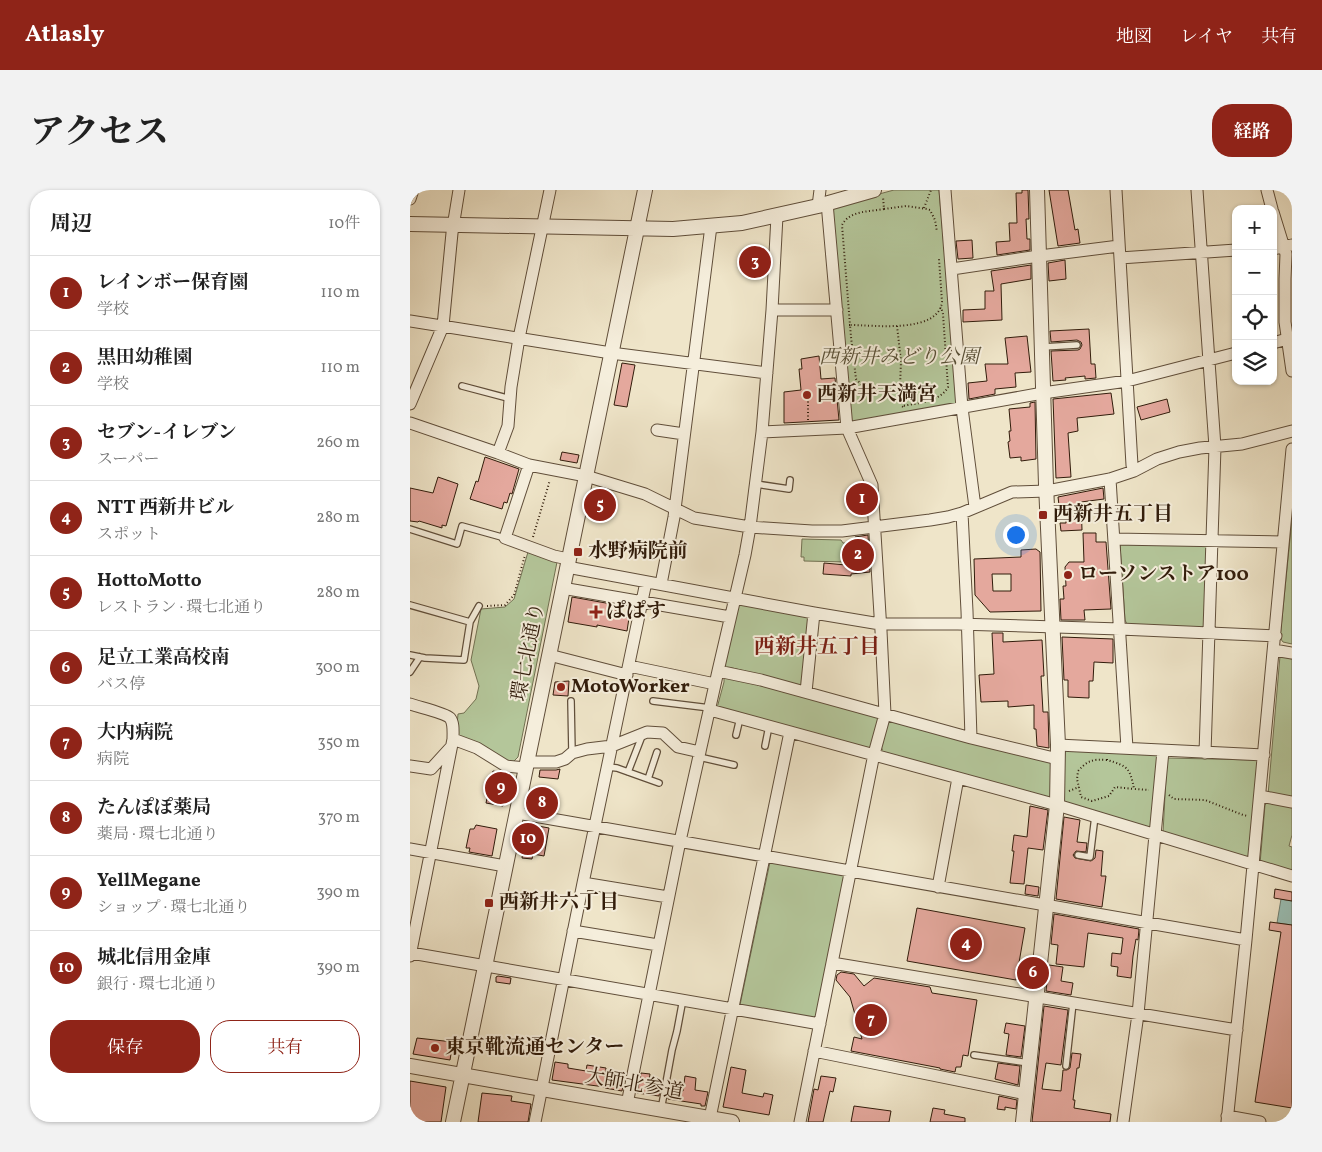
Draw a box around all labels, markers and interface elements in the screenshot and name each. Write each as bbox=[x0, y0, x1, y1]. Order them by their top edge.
text: Atlasly bbox=[25, 18, 104, 52]
text: 地図 bbox=[1116, 25, 1152, 50]
text: レイヤ bbox=[1180, 25, 1233, 50]
text: 共有 bbox=[1261, 25, 1297, 50]
button: 経路 bbox=[1212, 104, 1292, 157]
text: アクセス bbox=[30, 110, 169, 158]
map controls bbox=[1232, 205, 1277, 385]
button: + bbox=[1232, 205, 1277, 250]
text: 周辺 bbox=[50, 210, 92, 239]
text: 10件 bbox=[328, 213, 360, 235]
pin: 3 bbox=[739, 243, 771, 281]
button: − bbox=[1232, 250, 1277, 295]
text: レインボー保育園 bbox=[97, 270, 248, 296]
text: 1 bbox=[63, 282, 69, 304]
text: 110 m bbox=[321, 282, 360, 304]
button: locate bbox=[1232, 295, 1277, 340]
text: 学校 bbox=[97, 299, 129, 321]
button: layers bbox=[1232, 340, 1277, 385]
park label: 西新井みどり公園 bbox=[819, 344, 982, 372]
text: 黒田幼稚園 bbox=[97, 345, 192, 371]
text: 2 bbox=[62, 357, 70, 379]
text: 110 m bbox=[321, 357, 360, 379]
text: 学校 bbox=[97, 374, 129, 396]
place label: 西新井天満宮 bbox=[817, 381, 937, 409]
marker: 西新井天満宮 bbox=[801, 389, 813, 401]
text: セブン-イレブン bbox=[97, 420, 236, 446]
text: 3 bbox=[62, 432, 70, 454]
text: 260 m bbox=[316, 432, 360, 454]
text: スーパー bbox=[97, 449, 159, 471]
pin: 1 bbox=[846, 480, 878, 518]
pin: 5 bbox=[584, 486, 616, 524]
text: NTT 西新井ビル bbox=[97, 495, 234, 521]
place label: 西新井五丁目 bbox=[1053, 501, 1173, 529]
text: 4 bbox=[61, 507, 71, 529]
text: 280 m bbox=[316, 507, 360, 529]
marker: 西新井五丁目 bbox=[1037, 509, 1049, 521]
your location bbox=[1003, 522, 1029, 548]
text: スポット bbox=[97, 524, 161, 546]
pin: 2 bbox=[842, 536, 874, 574]
place label: 水野病院前 bbox=[588, 538, 688, 566]
marker: 水野病院前 bbox=[572, 546, 584, 558]
place label: ローソンストア100 bbox=[1078, 561, 1249, 589]
text: HottoMotto bbox=[97, 568, 202, 594]
marker: ローソンストア100 bbox=[1062, 569, 1074, 581]
text: 5 bbox=[62, 582, 70, 604]
text: 280 m bbox=[316, 582, 360, 604]
text: レストラン · 環七北通り bbox=[97, 597, 266, 619]
place label: ぱぱす bbox=[606, 598, 666, 626]
street label: 環七北通り bbox=[506, 600, 552, 704]
marker: ぱぱす bbox=[590, 606, 602, 618]
district label: 西新井五丁目 bbox=[754, 633, 880, 662]
text: 足立工業高校南 bbox=[97, 645, 230, 671]
text: 6 bbox=[62, 657, 70, 679]
text: 300 m bbox=[315, 657, 360, 679]
place label: MotoWorker bbox=[571, 673, 690, 701]
text: バス停 bbox=[97, 674, 145, 696]
marker: MotoWorker bbox=[555, 681, 567, 693]
text: 大内病院 bbox=[97, 720, 173, 746]
text: 7 bbox=[62, 732, 70, 754]
text: 350 m bbox=[317, 732, 360, 754]
text: 病院 bbox=[97, 749, 129, 771]
pin: 9 bbox=[485, 769, 517, 807]
pin: 8 bbox=[526, 784, 558, 822]
text: たんぽぽ薬局 bbox=[97, 795, 211, 821]
text: 8 bbox=[62, 807, 70, 829]
text: 370 m bbox=[318, 807, 360, 829]
pin: 10 bbox=[512, 820, 544, 858]
text: 薬局 · 環七北通り bbox=[97, 824, 219, 846]
text: YellMegane bbox=[97, 868, 201, 894]
text: 9 bbox=[62, 882, 70, 904]
text: 390 m bbox=[317, 882, 360, 904]
place label: 西新井六丁目 bbox=[499, 889, 619, 917]
text: ショップ · 環七北通り bbox=[97, 897, 250, 919]
marker: 西新井六丁目 bbox=[483, 897, 495, 909]
pin: 4 bbox=[950, 925, 982, 963]
text: 城北信用金庫 bbox=[97, 945, 211, 971]
pin: 6 bbox=[1017, 954, 1049, 992]
text: 10 bbox=[58, 957, 74, 979]
text: 390 m bbox=[317, 957, 360, 979]
text: 銀行 · 環七北通り bbox=[97, 974, 219, 996]
pin: 7 bbox=[855, 1001, 887, 1039]
button: 保存 bbox=[50, 1020, 200, 1073]
button: 共有 bbox=[210, 1020, 360, 1073]
place label: 東京靴流通センター bbox=[445, 1034, 624, 1062]
marker: 東京靴流通センター bbox=[429, 1042, 441, 1054]
street label: 大師北参道 bbox=[582, 1063, 686, 1107]

